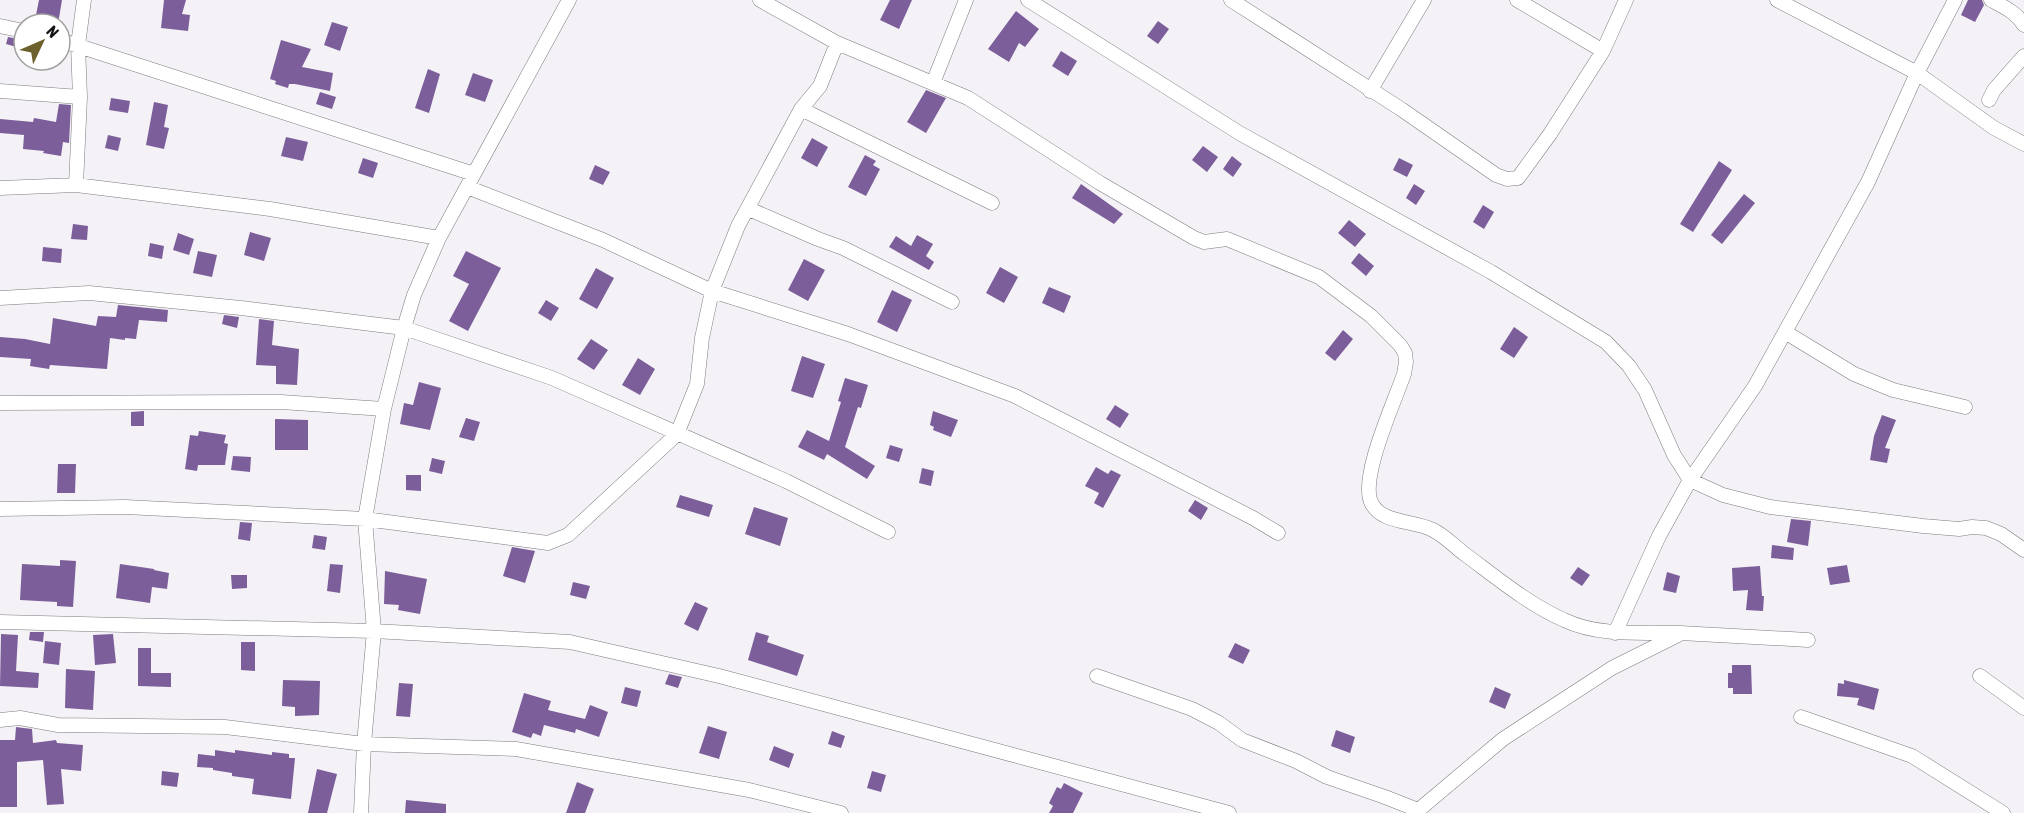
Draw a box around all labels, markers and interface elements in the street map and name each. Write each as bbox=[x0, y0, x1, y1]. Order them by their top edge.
north arrow bbox=[12, 12, 72, 72]
text: N bbox=[43, 22, 63, 41]

